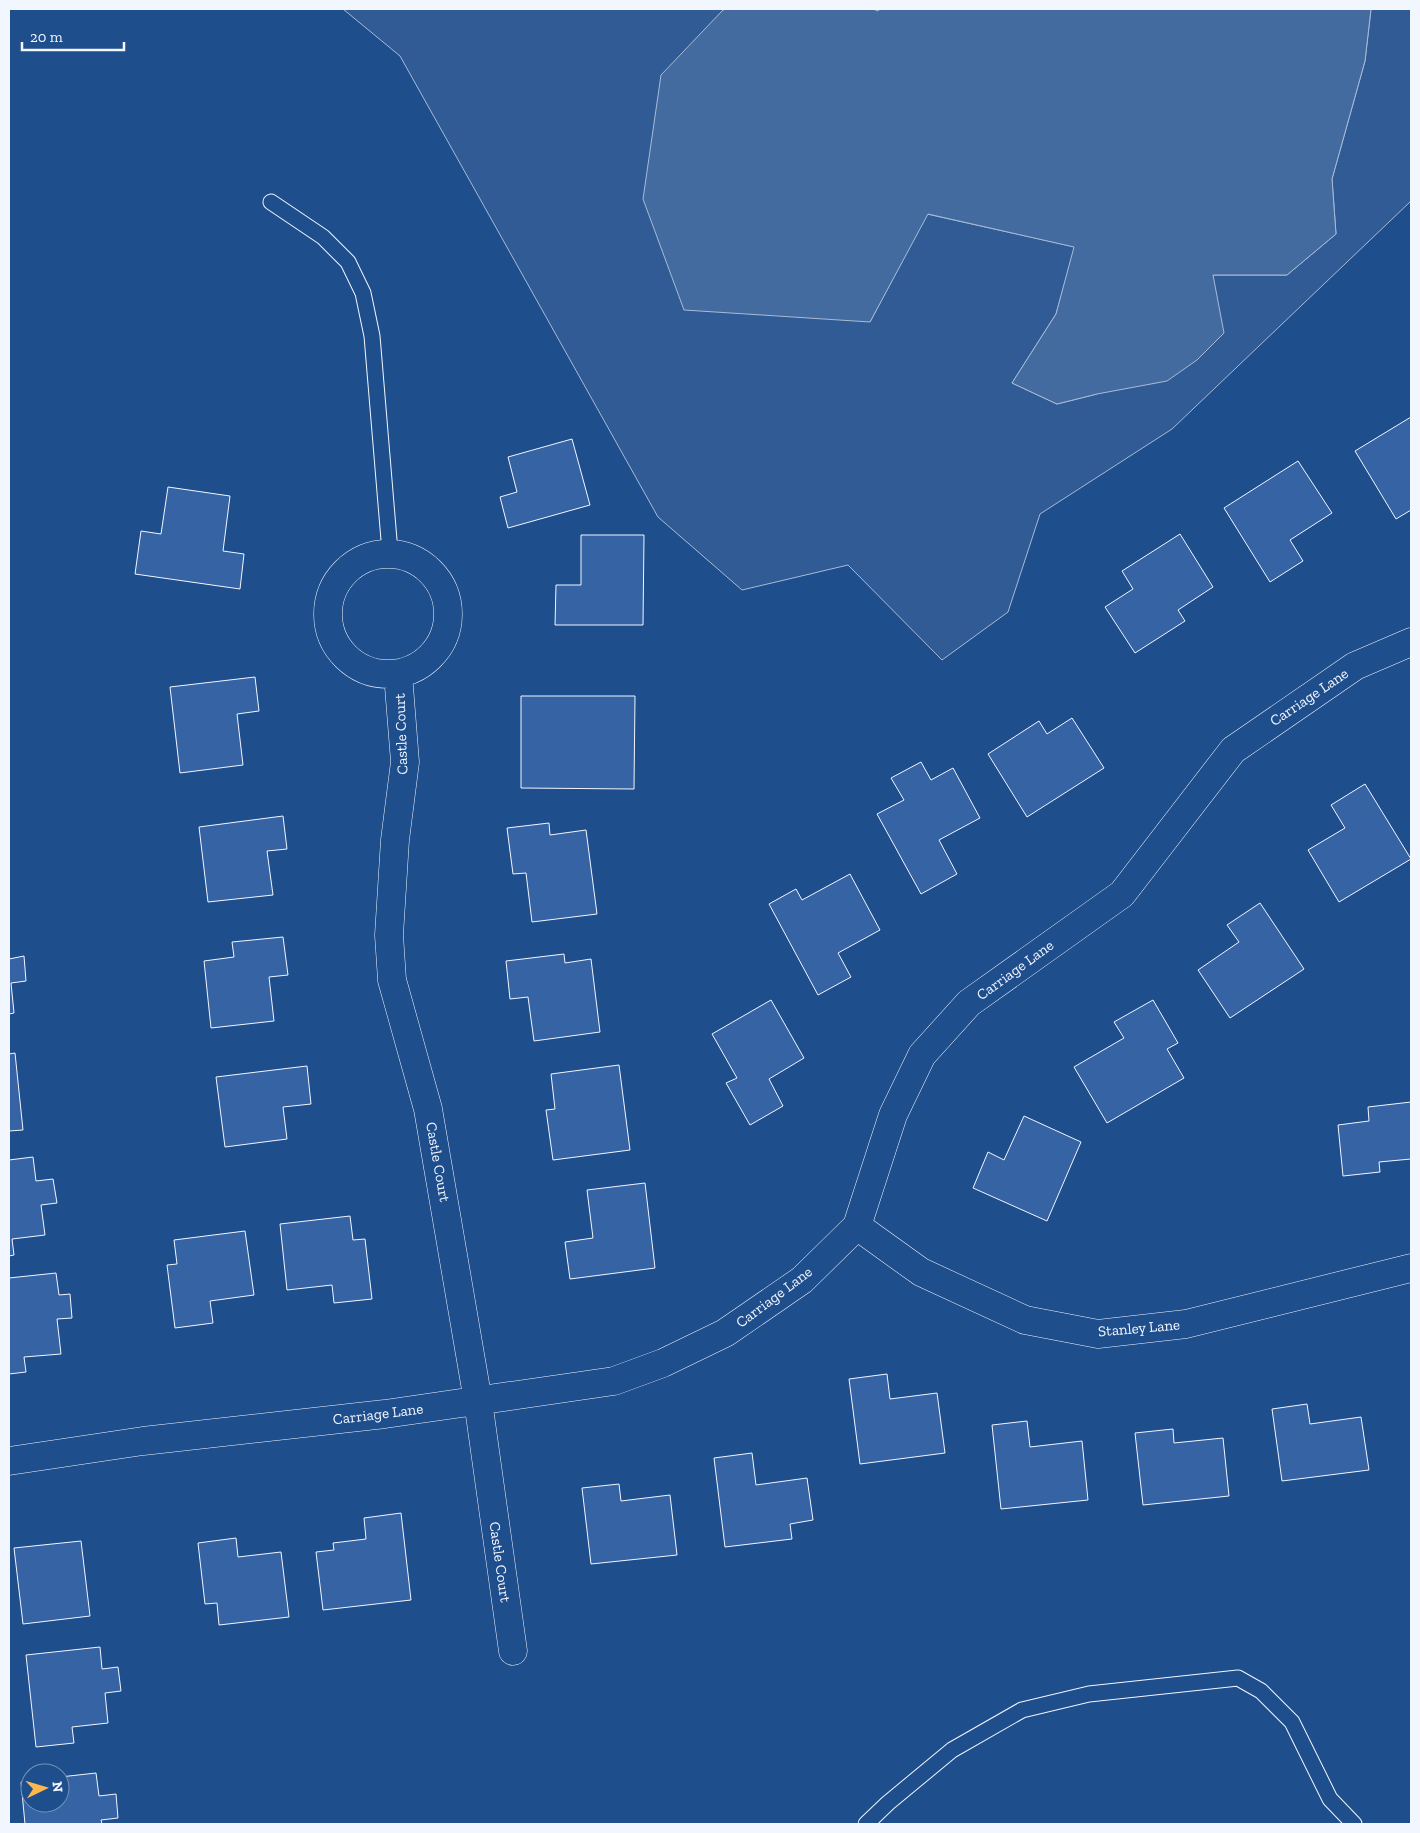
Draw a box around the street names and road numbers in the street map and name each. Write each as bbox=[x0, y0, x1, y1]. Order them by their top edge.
street label: Carriage Lane bbox=[1266, 664, 1352, 730]
street label: Castle Court bbox=[391, 693, 411, 775]
street label: Carriage Lane bbox=[973, 936, 1057, 1004]
street label: Castle Court bbox=[422, 1120, 454, 1204]
street label: Carriage Lane bbox=[732, 1263, 816, 1331]
street label: Stanley Lane bbox=[1097, 1315, 1181, 1341]
street label: Carriage Lane bbox=[332, 1400, 424, 1428]
street label: Castle Court bbox=[485, 1521, 515, 1604]

